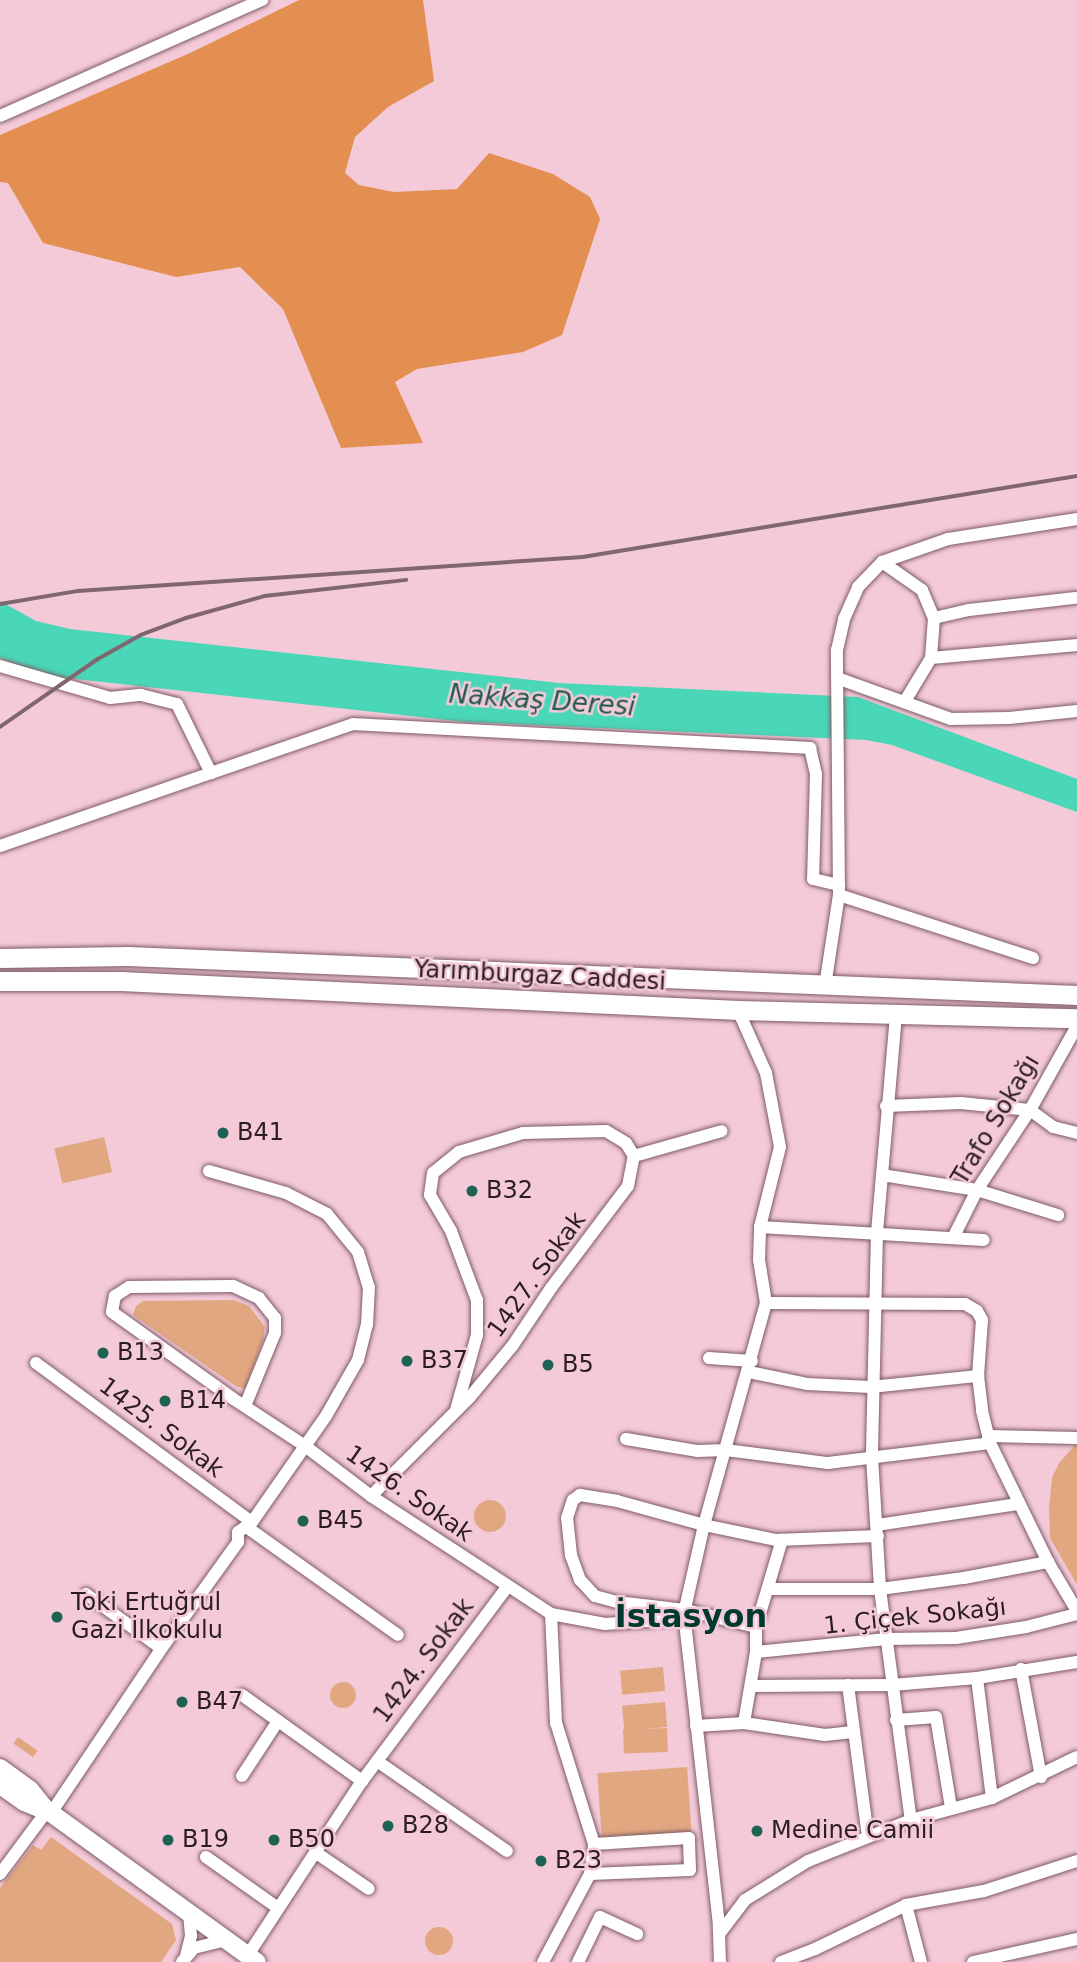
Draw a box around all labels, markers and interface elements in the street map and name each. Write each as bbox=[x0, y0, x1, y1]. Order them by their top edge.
water label: Nakkaş Deresi bbox=[448, 679, 636, 723]
street label: Yarımburgaz Caddesi bbox=[413, 955, 667, 997]
street label: Trafo Sokağı bbox=[946, 1050, 1046, 1190]
place label: B41 bbox=[237, 1119, 284, 1147]
marker: B41 bbox=[215, 1125, 231, 1141]
place label: B32 bbox=[486, 1177, 533, 1205]
marker: B32 bbox=[464, 1183, 480, 1199]
street label: 1427. Sokak bbox=[482, 1207, 592, 1343]
place label: B13 bbox=[117, 1339, 164, 1367]
marker: B13 bbox=[95, 1345, 111, 1361]
place label: B37 bbox=[421, 1347, 468, 1375]
place label: B5 bbox=[562, 1351, 594, 1379]
marker: B37 bbox=[399, 1353, 415, 1369]
marker: B5 bbox=[540, 1357, 556, 1373]
street label: 1425. Sokak bbox=[93, 1372, 229, 1484]
place label: B14 bbox=[179, 1387, 226, 1415]
marker: B14 bbox=[157, 1393, 173, 1409]
street label: 1426. Sokak bbox=[340, 1440, 478, 1548]
place label: B45 bbox=[317, 1507, 364, 1535]
marker: B45 bbox=[295, 1513, 311, 1529]
place label: Toki Ertuğrul Gazi İlkokulu bbox=[71, 1589, 223, 1645]
street label: 1424. Sokak bbox=[368, 1593, 480, 1729]
street label: 1. Çiçek Sokağı bbox=[822, 1593, 1008, 1641]
district label: İstasyon bbox=[615, 1597, 767, 1635]
marker: Toki Ertuğrul Gazi İlkokulu bbox=[49, 1609, 65, 1625]
place label: B47 bbox=[196, 1688, 243, 1716]
marker: B47 bbox=[174, 1694, 190, 1710]
place label: B28 bbox=[402, 1812, 449, 1840]
place label: Medine Camii bbox=[771, 1817, 934, 1845]
marker: B28 bbox=[380, 1818, 396, 1834]
marker: Medine Camii bbox=[749, 1823, 765, 1839]
place label: B19 bbox=[182, 1826, 229, 1854]
place label: B50 bbox=[288, 1826, 335, 1854]
marker: B19 bbox=[160, 1832, 176, 1848]
marker: B50 bbox=[266, 1832, 282, 1848]
place label: B23 bbox=[555, 1847, 602, 1875]
marker: B23 bbox=[533, 1853, 549, 1869]

